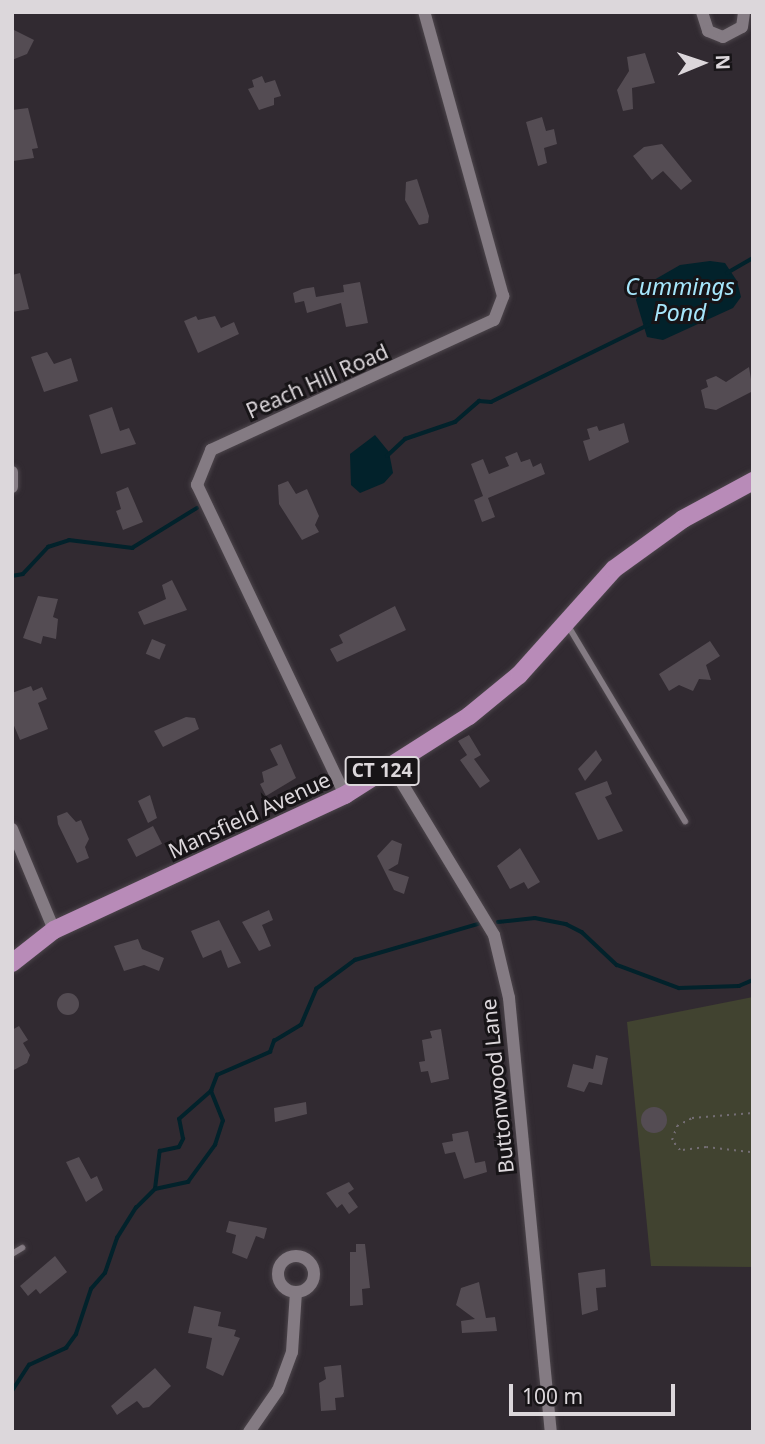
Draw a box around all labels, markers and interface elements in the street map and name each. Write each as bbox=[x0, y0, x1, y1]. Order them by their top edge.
north arrow bbox=[667, 28, 737, 98]
text: N bbox=[710, 54, 736, 70]
water label: Cummings Pond bbox=[625, 272, 735, 326]
street label: Peach Hill Road bbox=[242, 338, 392, 424]
road number: CT 124 bbox=[344, 756, 420, 786]
street label: Mansfield Avenue bbox=[164, 766, 334, 864]
street label: Buttonwood Lane bbox=[475, 997, 519, 1175]
scale bar bbox=[513, 1370, 679, 1414]
text: 100 m bbox=[522, 1382, 583, 1410]

